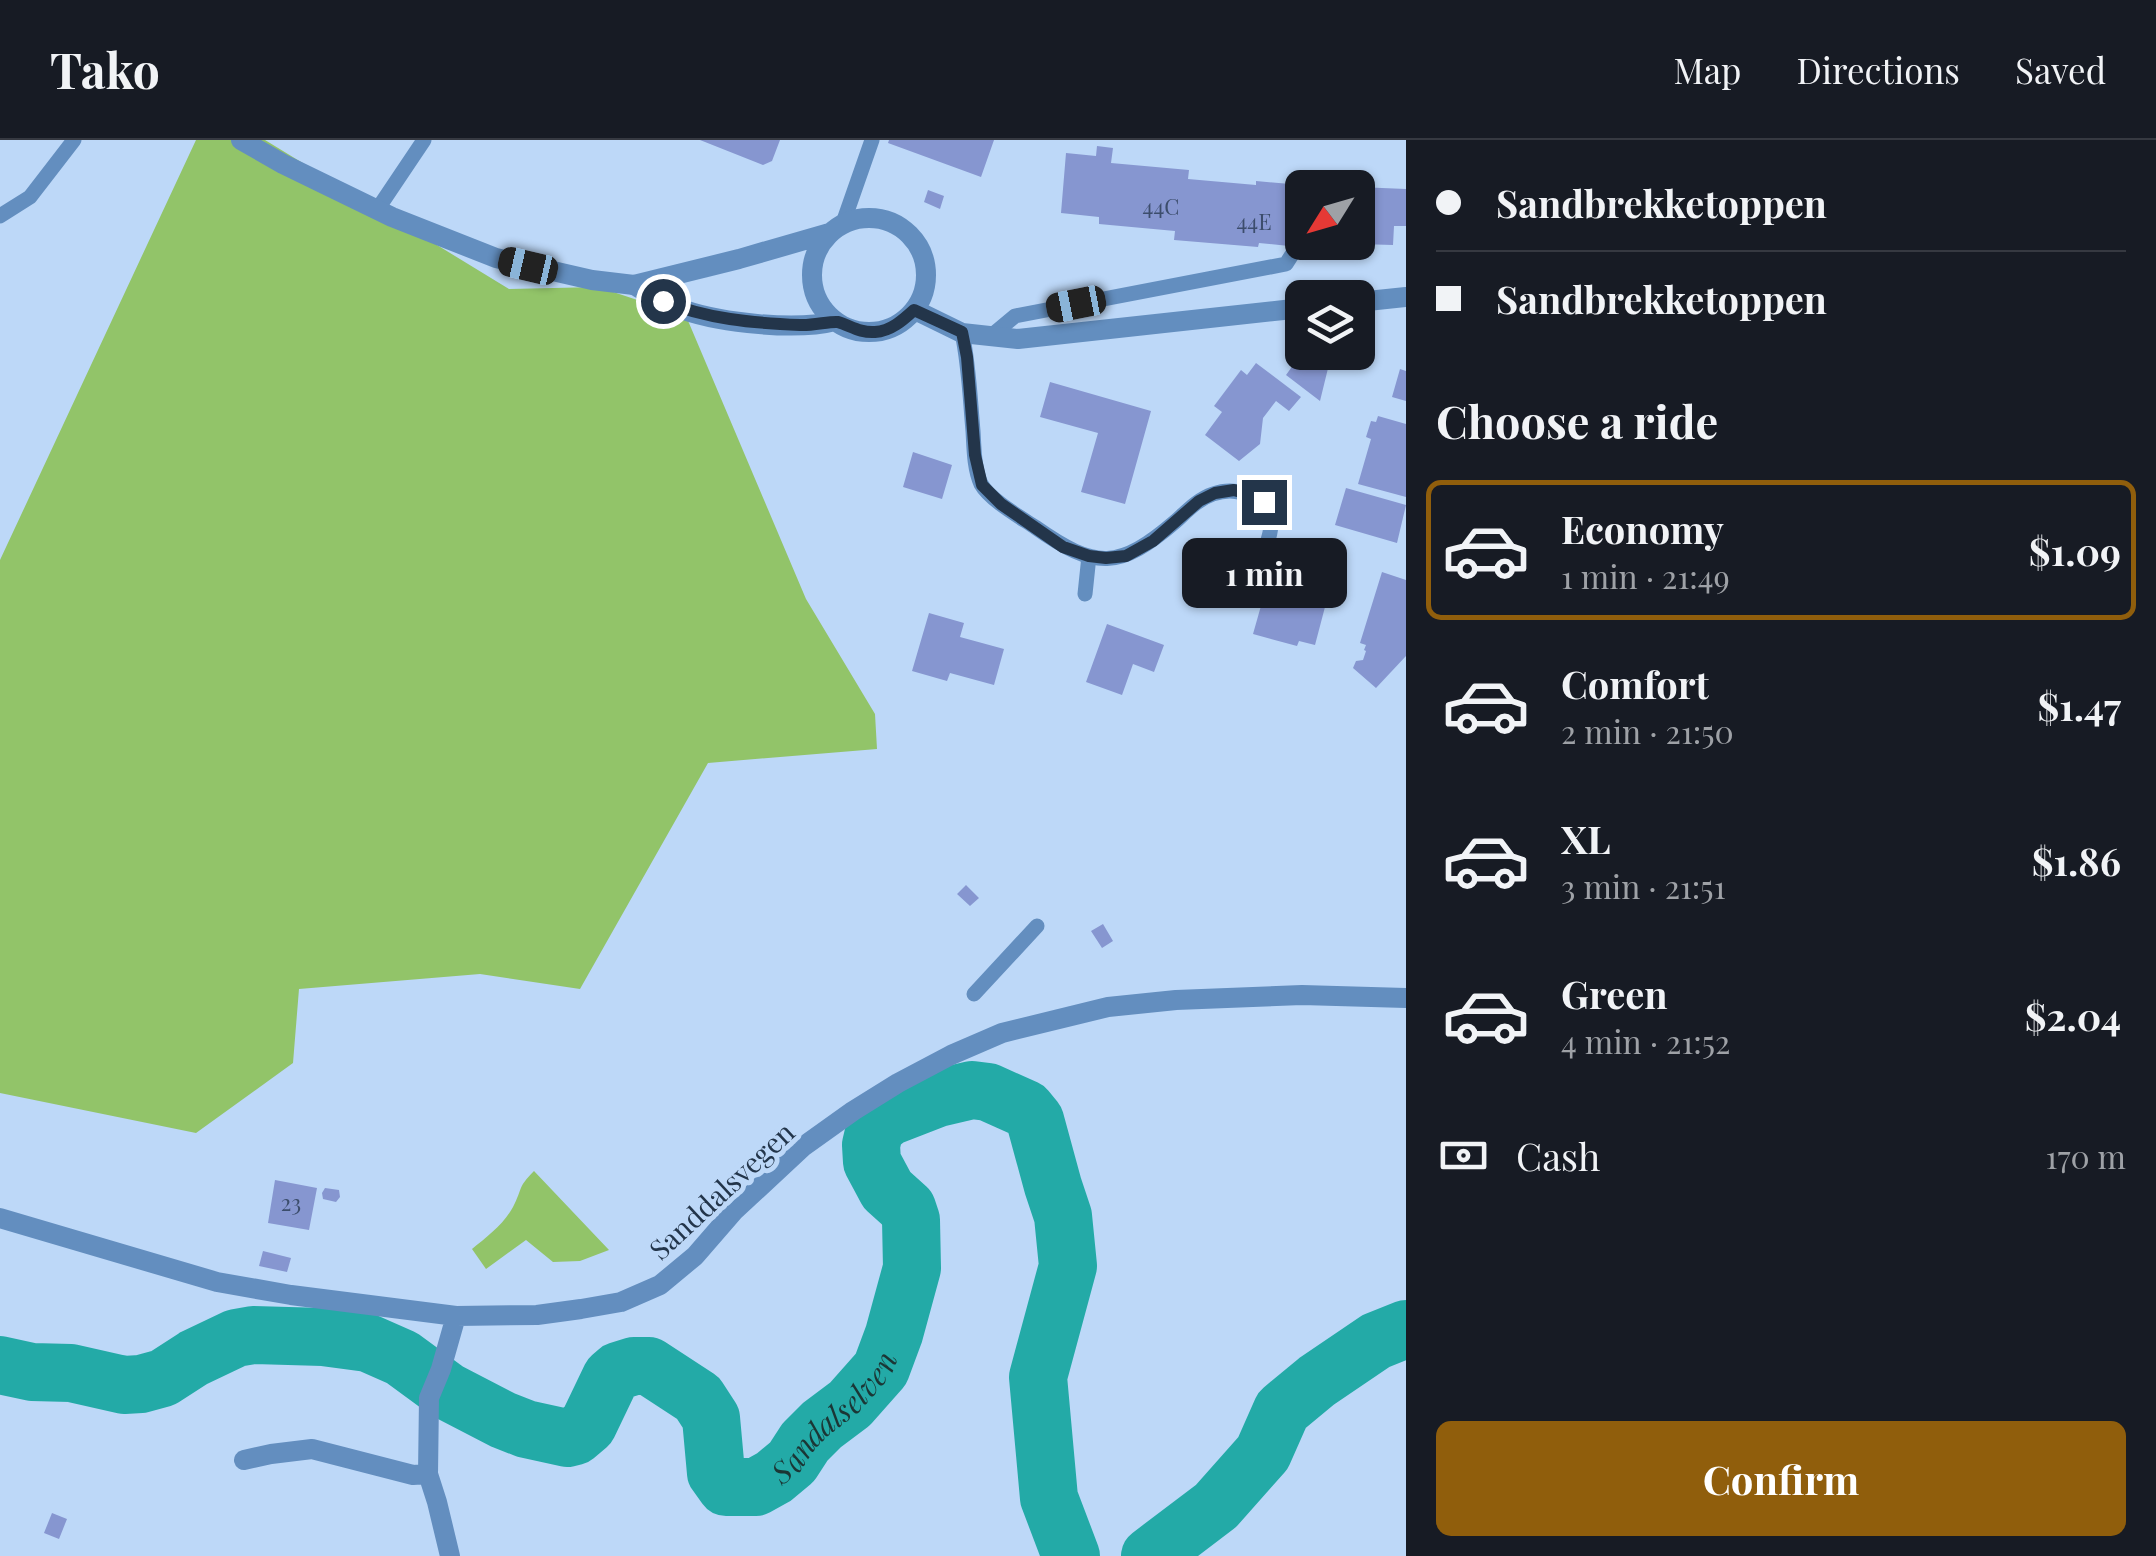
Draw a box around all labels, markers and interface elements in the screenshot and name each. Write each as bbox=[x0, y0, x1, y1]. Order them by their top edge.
text: Tako bbox=[50, 37, 160, 101]
text: Map bbox=[1673, 46, 1741, 93]
text: Directions bbox=[1796, 46, 1960, 93]
text: Saved bbox=[2015, 46, 2106, 93]
north arrow bbox=[1285, 170, 1375, 260]
map controls bbox=[1285, 170, 1375, 370]
text: Sandbrekketoppen bbox=[1496, 177, 1827, 228]
house number: 44C bbox=[1143, 191, 1179, 221]
house number: 44E bbox=[1236, 206, 1272, 236]
car bbox=[495, 245, 561, 287]
text: Sandbrekketoppen bbox=[1496, 273, 1827, 324]
route start bbox=[641, 279, 686, 324]
button: layers bbox=[1285, 280, 1375, 370]
car bbox=[1044, 284, 1108, 324]
text: Choose a ride bbox=[1436, 390, 1718, 450]
route end bbox=[1242, 480, 1287, 525]
text: Economy bbox=[1561, 503, 1724, 554]
icon: car bbox=[1441, 505, 1531, 595]
text: $1.09 bbox=[2029, 525, 2121, 576]
callout: 1 min bbox=[1182, 537, 1346, 607]
text: 1 min bbox=[1225, 551, 1304, 594]
text: 1 min · 21:49 bbox=[1561, 554, 1730, 597]
text: Comfort bbox=[1561, 658, 1709, 709]
icon: car bbox=[1441, 660, 1531, 750]
text: $1.47 bbox=[2037, 680, 2121, 731]
text: 2 min · 21:50 bbox=[1561, 709, 1734, 752]
text: XL bbox=[1561, 813, 1610, 864]
icon: car bbox=[1441, 815, 1531, 905]
text: $1.86 bbox=[2032, 835, 2121, 886]
text: 3 min · 21:51 bbox=[1561, 864, 1725, 907]
text: Green bbox=[1561, 968, 1668, 1019]
icon: car bbox=[1441, 970, 1531, 1060]
text: $2.04 bbox=[2025, 990, 2121, 1041]
text: 4 min · 21:52 bbox=[1561, 1019, 1730, 1062]
street label: Sanddalsvegen bbox=[640, 1113, 802, 1267]
icon: cash bbox=[1436, 1128, 1491, 1183]
text: Cash bbox=[1516, 1130, 1600, 1181]
text: 170 m bbox=[2046, 1134, 2126, 1177]
house number: 23 bbox=[281, 1187, 301, 1217]
water label: Sandalselven bbox=[761, 1346, 906, 1492]
button: Confirm bbox=[1436, 1421, 2126, 1536]

